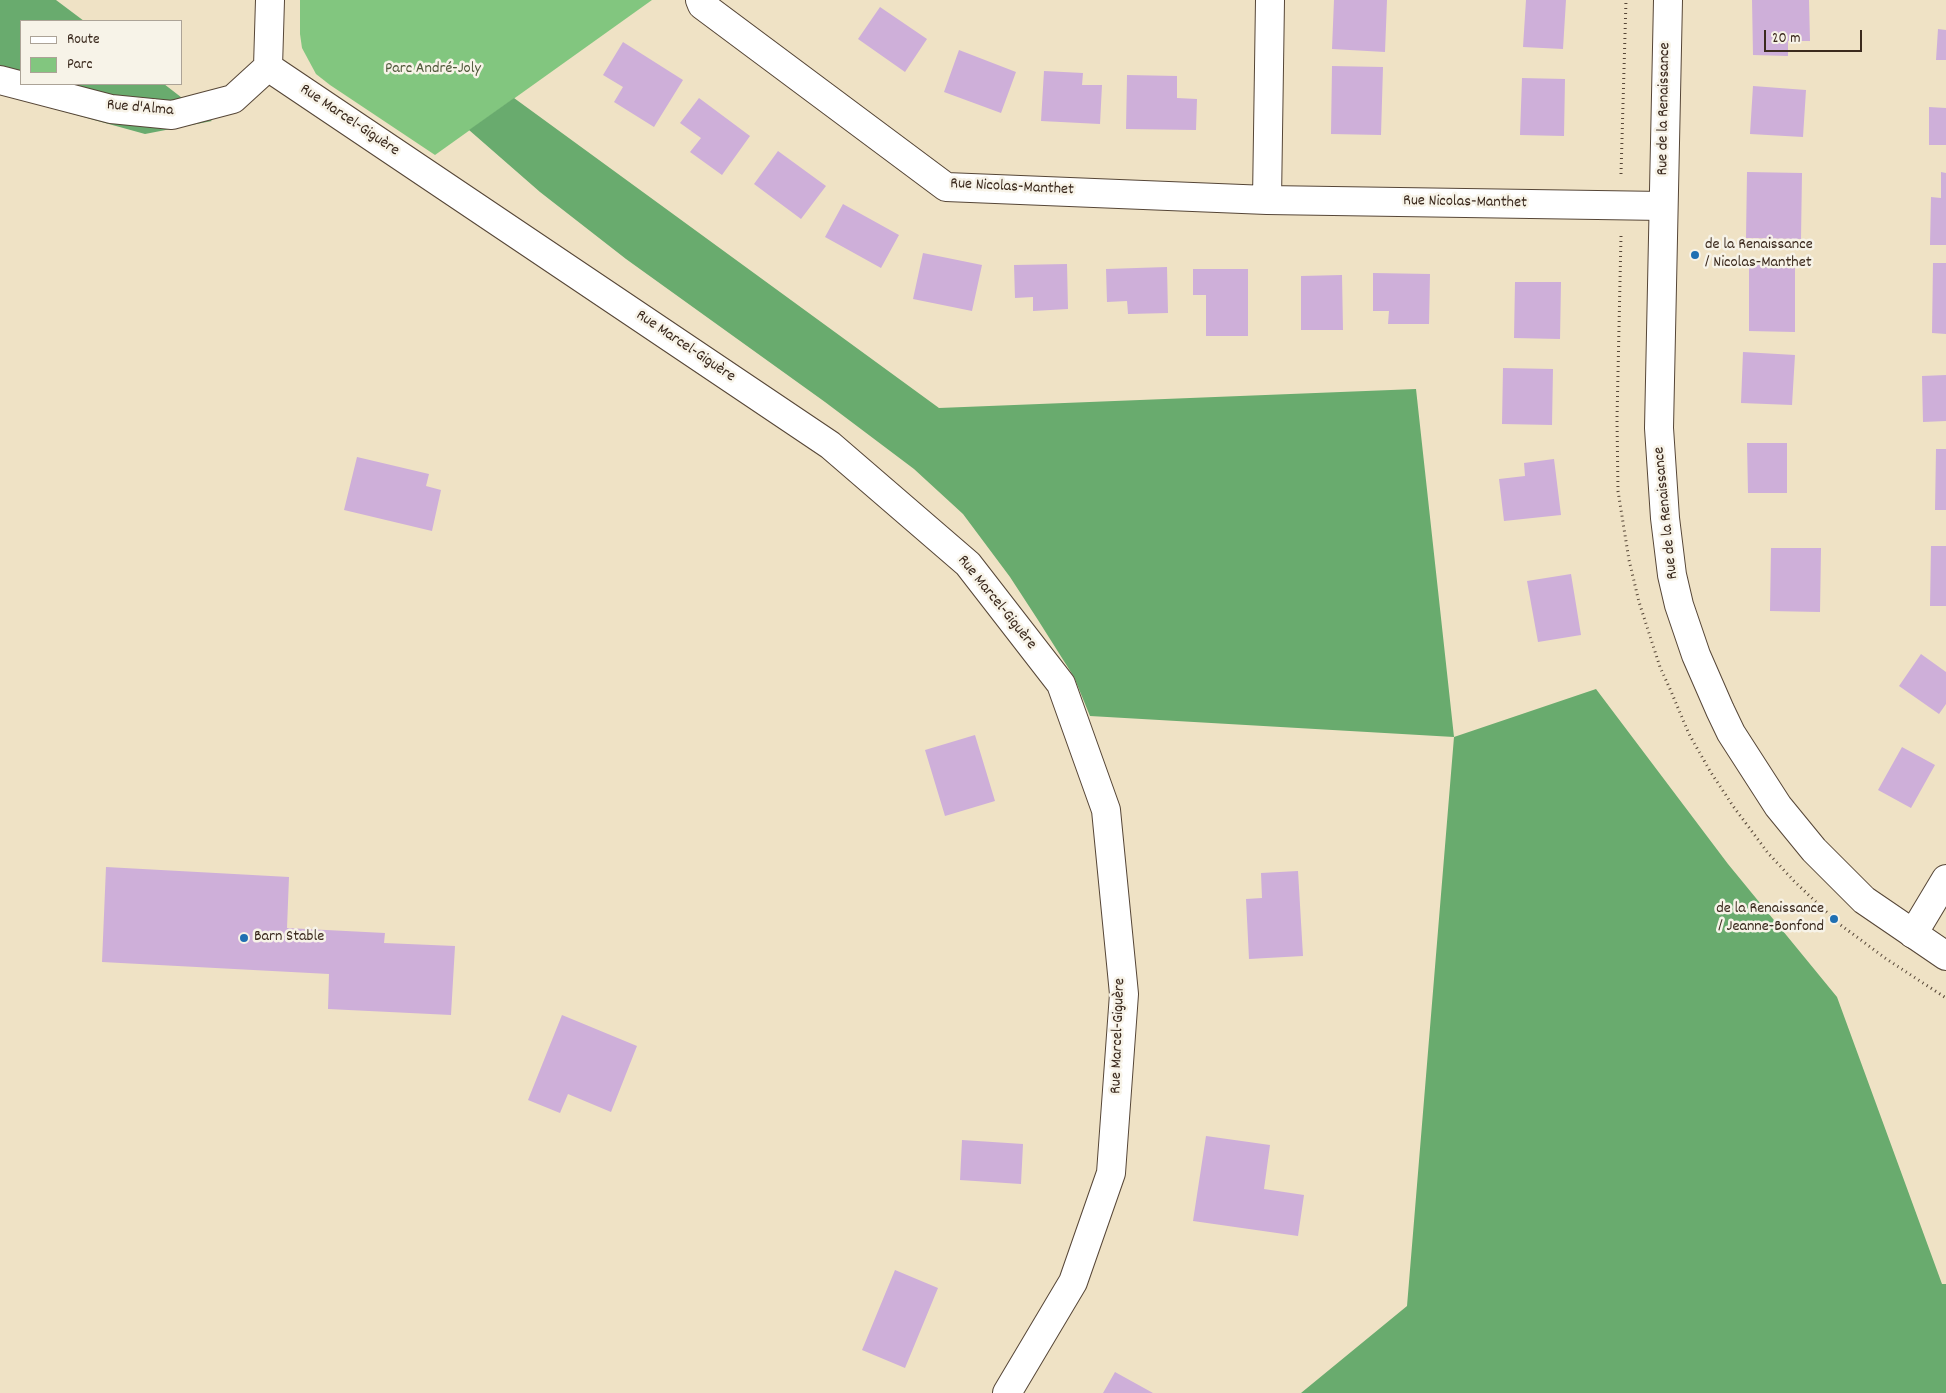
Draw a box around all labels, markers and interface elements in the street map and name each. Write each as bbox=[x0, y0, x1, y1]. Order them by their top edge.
legend bbox=[20, 20, 182, 85]
scale bar bbox=[1766, 20, 1864, 52]
text: 20 m bbox=[1772, 28, 1800, 50]
text: Route bbox=[67, 29, 100, 51]
street label: Rue de la Renaissance bbox=[1654, 42, 1676, 176]
text: Parc bbox=[67, 54, 92, 76]
park label: Parc André-Joly bbox=[385, 60, 481, 80]
street label: Rue Marcel-Giguère bbox=[296, 81, 402, 161]
street label: Rue d'Alma bbox=[106, 97, 174, 121]
street label: Rue Nicolas-Manthet bbox=[950, 175, 1074, 201]
street label: Rue Nicolas-Manthet bbox=[1403, 192, 1527, 214]
place label: de la Renaissance / Nicolas-Manthet bbox=[1705, 236, 1813, 274]
marker: de la Renaissance / Nicolas-Manthet bbox=[1689, 249, 1701, 261]
street label: Rue Marcel-Giguère bbox=[632, 307, 738, 387]
street label: Rue de la Renaissance bbox=[1650, 446, 1684, 580]
street label: Rue Marcel-Giguère bbox=[952, 552, 1040, 654]
place label: de la Renaissance / Jeanne-Bonfond bbox=[1716, 900, 1824, 938]
marker: de la Renaissance / Jeanne-Bonfond bbox=[1828, 913, 1840, 925]
place label: Barn Stable bbox=[254, 928, 324, 948]
marker: Barn Stable bbox=[238, 932, 250, 944]
street label: Rue Marcel-Giguère bbox=[1107, 978, 1131, 1094]

